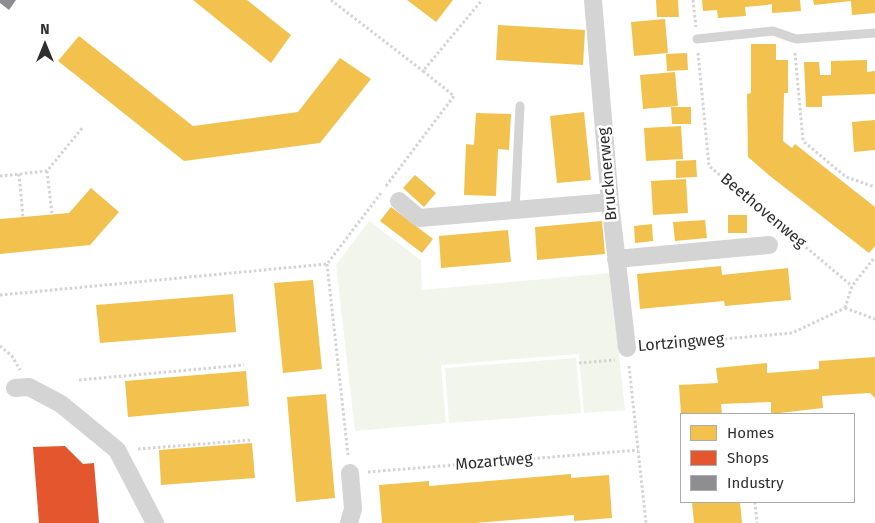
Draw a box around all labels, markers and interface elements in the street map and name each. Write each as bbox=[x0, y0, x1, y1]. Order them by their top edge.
north arrow bbox=[20, 20, 70, 70]
text: N bbox=[40, 21, 50, 38]
street label: Brucknerweg bbox=[594, 126, 622, 222]
street label: Beethovenweg bbox=[716, 170, 810, 252]
street label: Lortzingweg bbox=[637, 330, 725, 356]
legend bbox=[680, 413, 855, 503]
text: Homes bbox=[727, 424, 774, 442]
street label: Mozartweg bbox=[455, 449, 533, 475]
text: Shops bbox=[727, 449, 769, 467]
text: Industry bbox=[727, 474, 784, 492]

